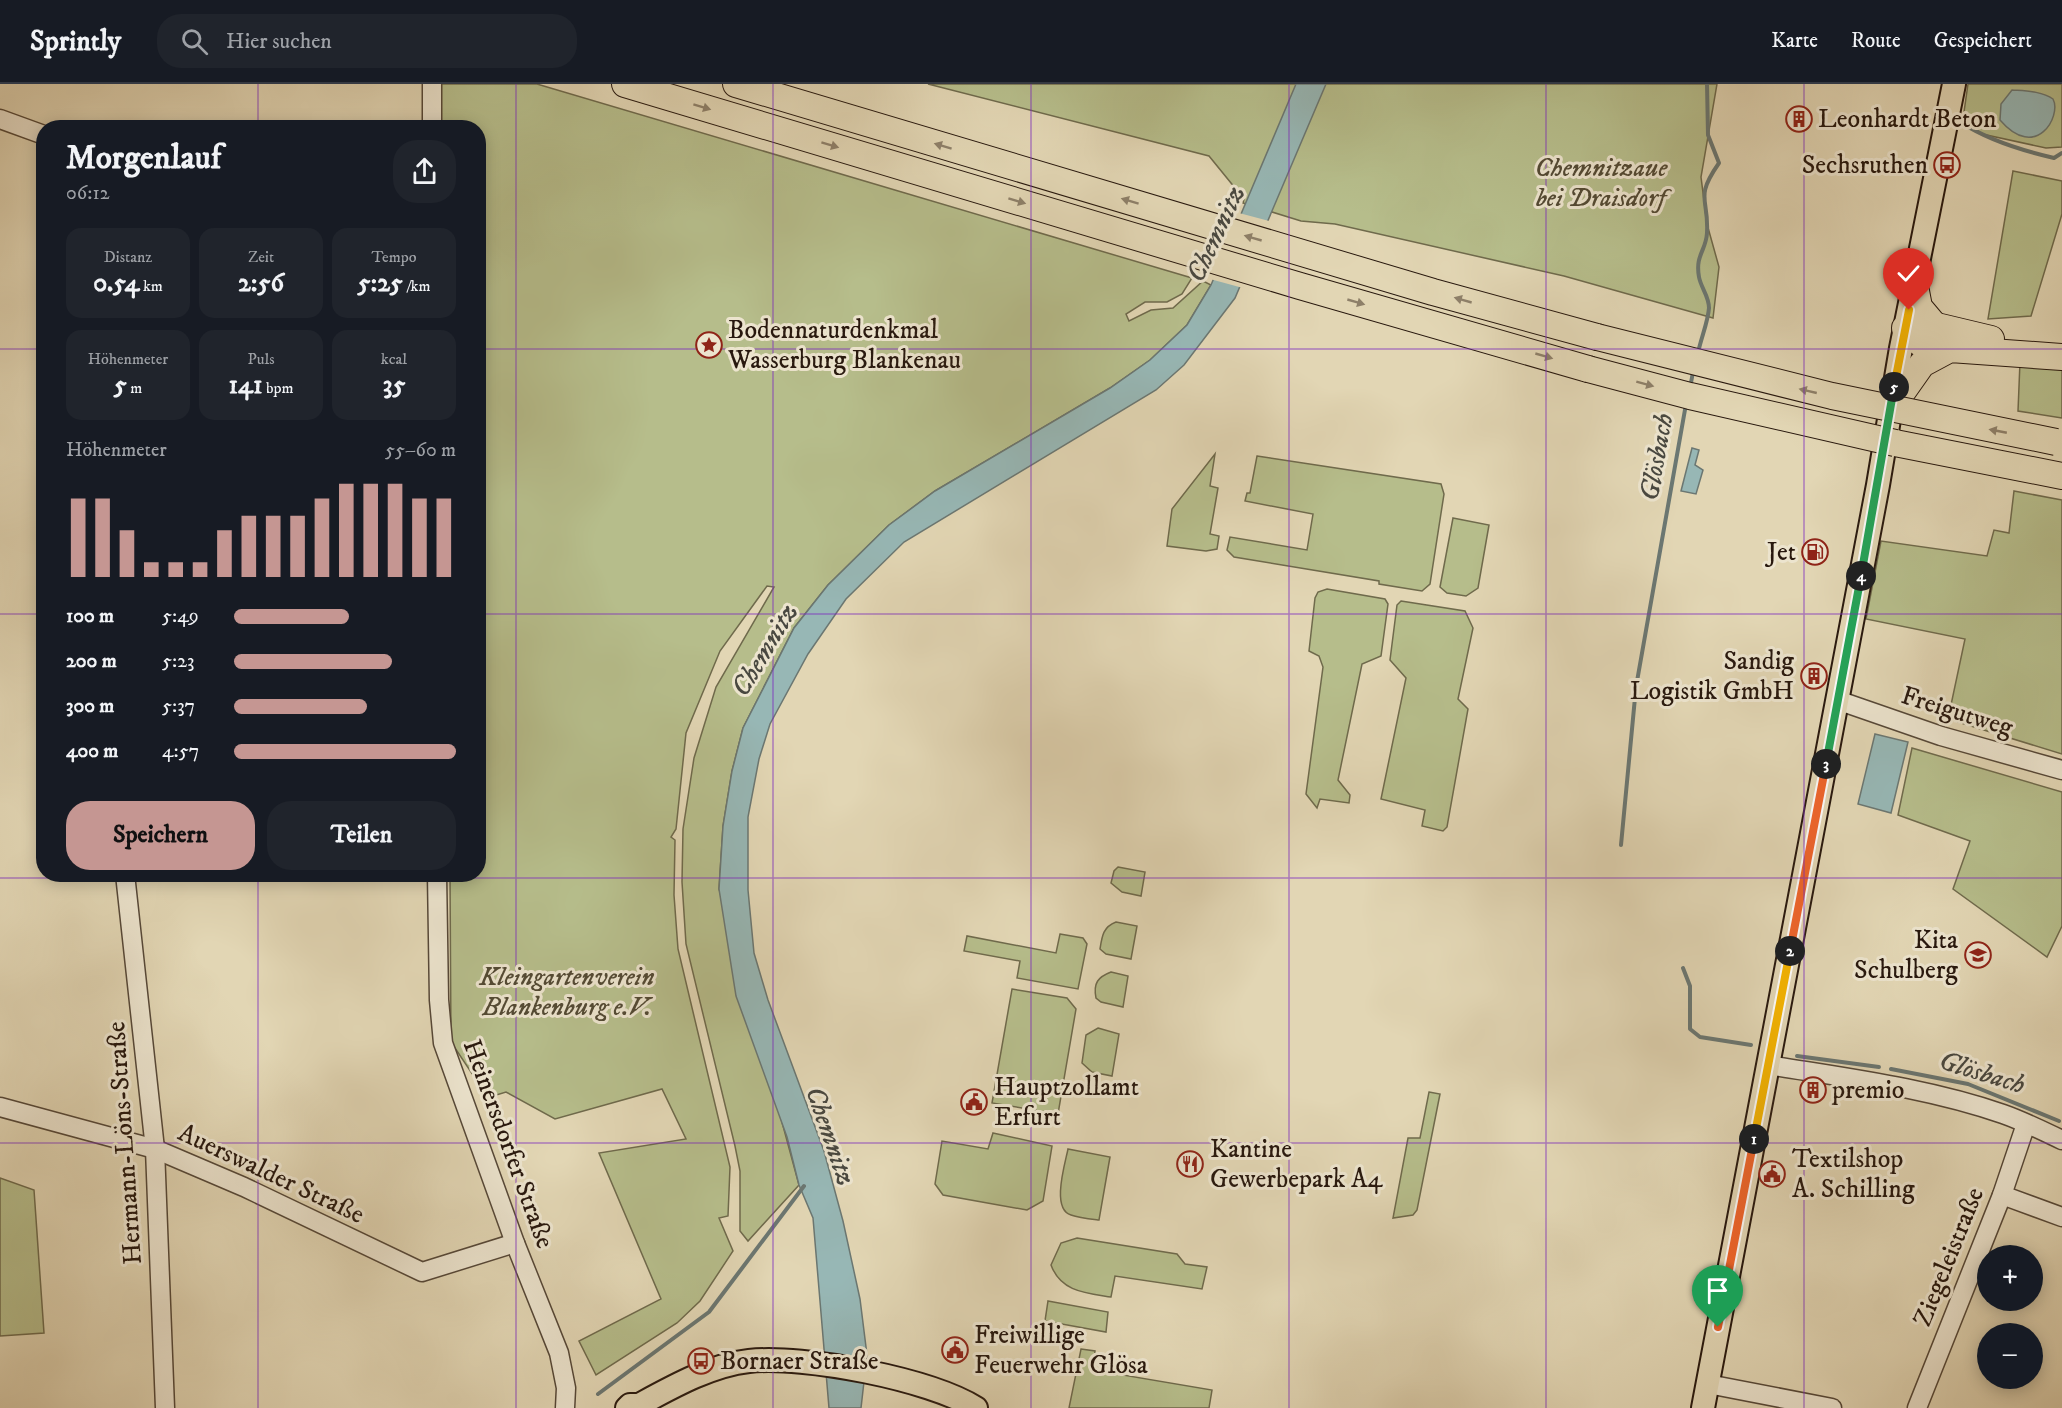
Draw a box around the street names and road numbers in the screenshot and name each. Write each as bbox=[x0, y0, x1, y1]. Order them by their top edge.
street label: Freigutweg bbox=[1897, 679, 2017, 745]
street label: Hermann-Löns-Straße bbox=[100, 1020, 150, 1266]
street label: Heinersdorfer Straße bbox=[455, 1035, 561, 1253]
street label: Auerswalder Straße bbox=[173, 1116, 369, 1232]
street label: Ziegeleistraße bbox=[1906, 1183, 1992, 1331]

